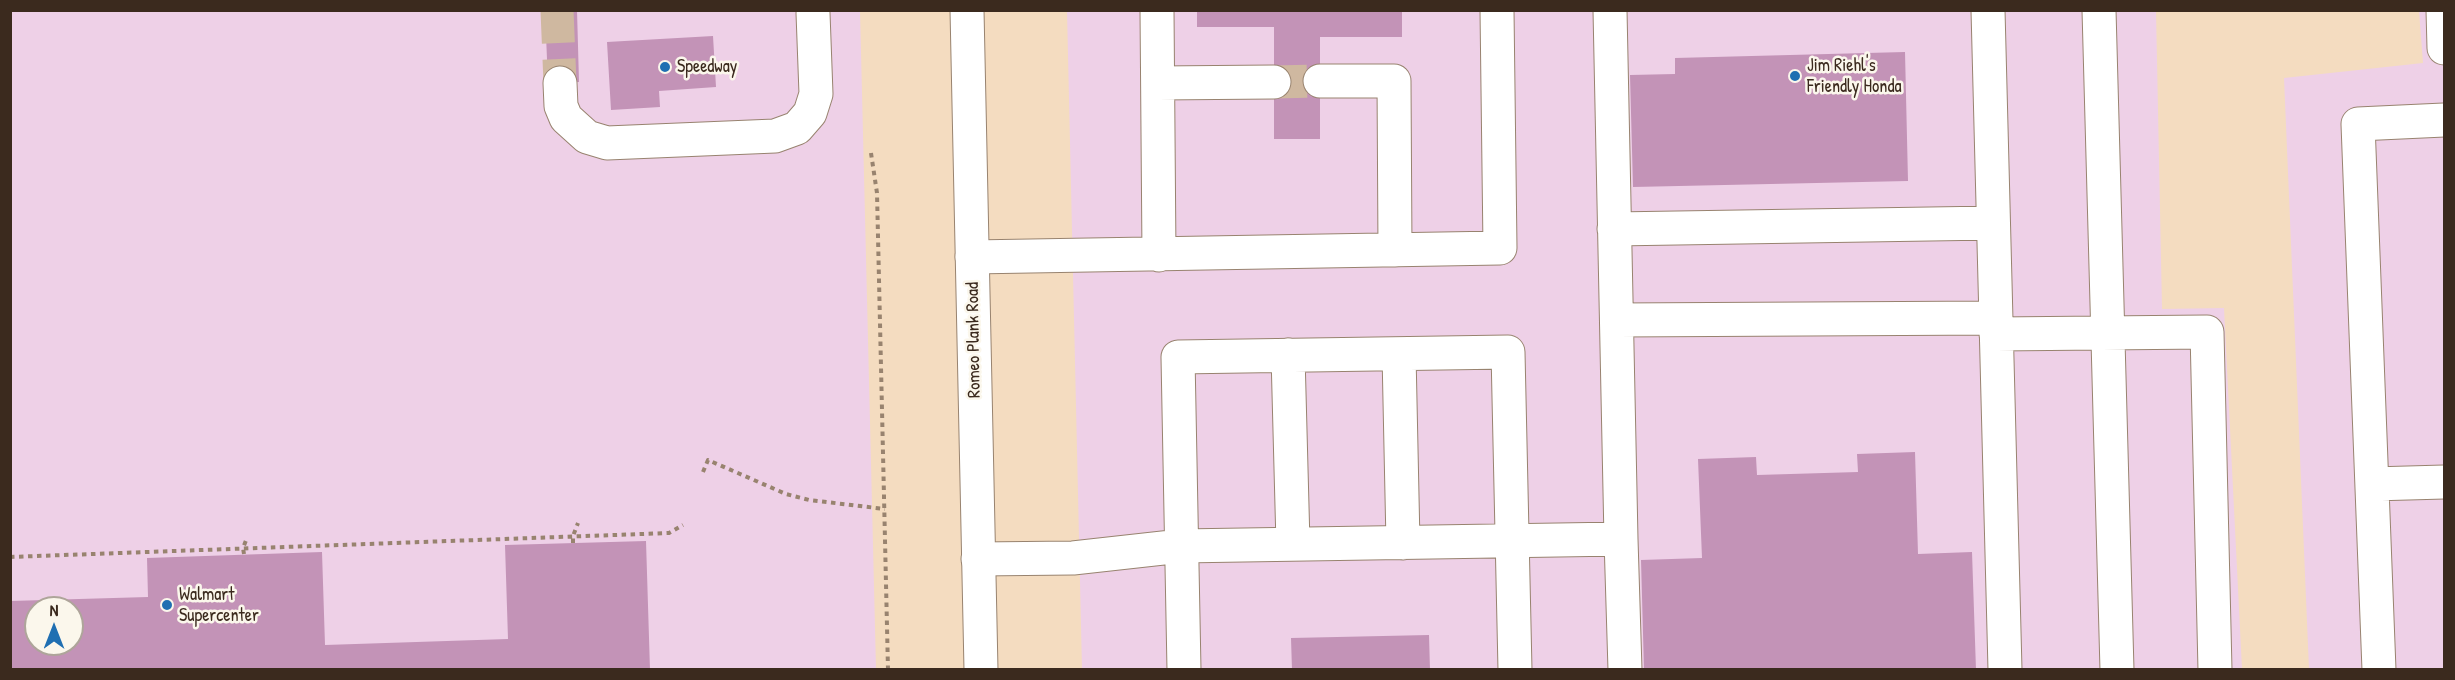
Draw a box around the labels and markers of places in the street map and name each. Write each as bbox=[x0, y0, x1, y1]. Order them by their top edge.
place label: Jim Riehl's Friendly Honda bbox=[1807, 55, 1901, 98]
place label: Speedway bbox=[677, 56, 737, 78]
marker: Speedway bbox=[658, 60, 672, 74]
marker: Jim Riehl's Friendly Honda bbox=[1788, 69, 1802, 83]
place label: Walmart Supercenter bbox=[179, 584, 259, 626]
marker: Walmart Supercenter bbox=[160, 598, 174, 612]

